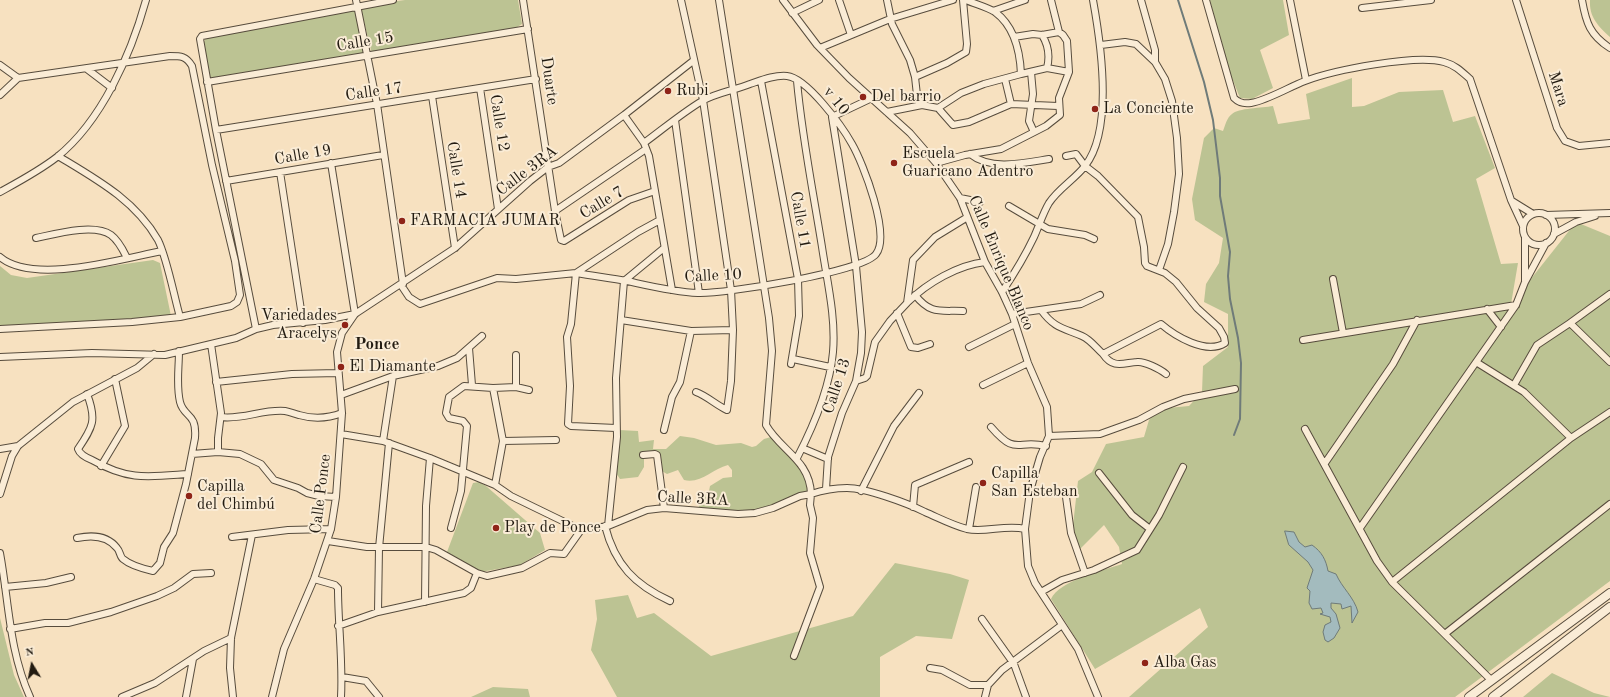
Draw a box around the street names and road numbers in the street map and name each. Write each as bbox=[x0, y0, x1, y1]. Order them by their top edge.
street label: Calle 15 bbox=[335, 28, 395, 56]
street label: Duarte bbox=[536, 56, 562, 106]
street label: Mara bbox=[1543, 69, 1573, 109]
street label: Calle 17 bbox=[344, 78, 404, 106]
street label: v 10 bbox=[819, 83, 853, 119]
street label: Calle 12 bbox=[485, 93, 513, 153]
street label: Calle 14 bbox=[442, 140, 470, 200]
street label: Calle 19 bbox=[273, 141, 333, 169]
street label: Calle 3RA bbox=[492, 142, 562, 200]
street label: Calle 7 bbox=[576, 182, 628, 224]
street label: Calle 11 bbox=[786, 190, 814, 250]
street label: Calle Enrique Blanco bbox=[964, 193, 1038, 333]
street label: Calle 10 bbox=[684, 265, 742, 287]
street label: Calle 13 bbox=[819, 356, 855, 416]
street label: Calle Ponce bbox=[307, 453, 335, 535]
street label: Calle 3RA bbox=[657, 488, 729, 510]

